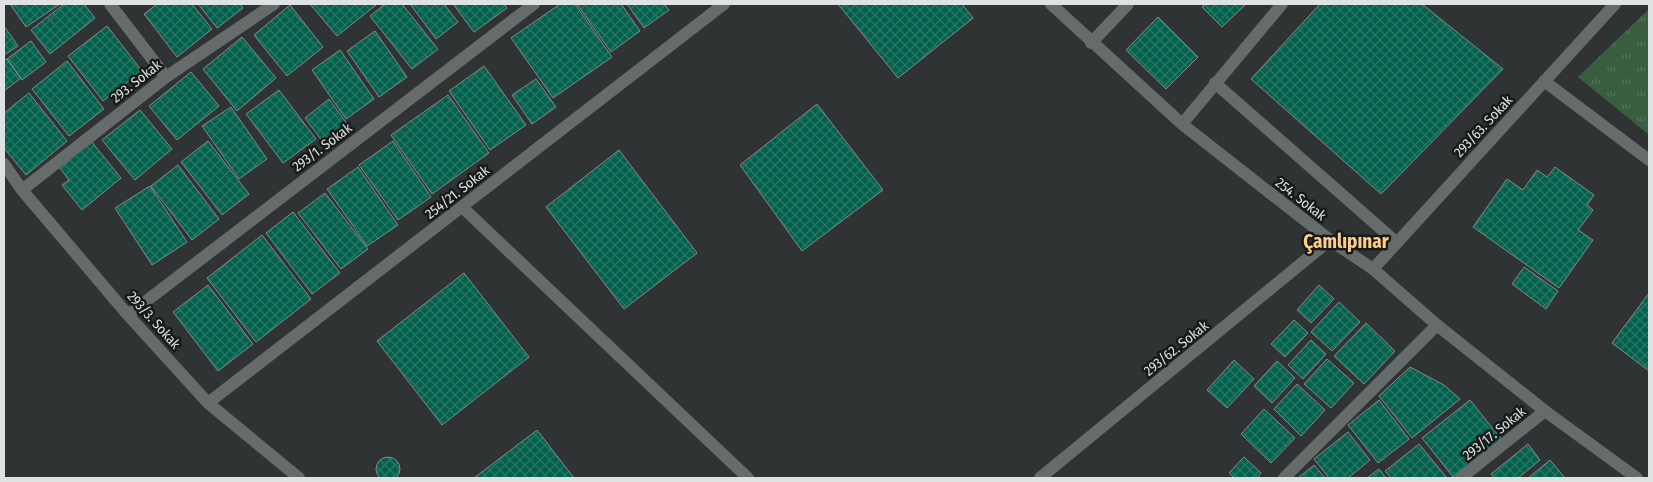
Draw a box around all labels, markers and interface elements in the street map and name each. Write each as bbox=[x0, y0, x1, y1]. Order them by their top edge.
street label: 293. Sokak bbox=[108, 56, 165, 106]
street label: 293/63. Sokak bbox=[1450, 92, 1517, 161]
street label: 293/1. Sokak bbox=[289, 119, 356, 175]
street label: 254/21. Sokak bbox=[422, 162, 493, 223]
street label: 254. Sokak bbox=[1272, 174, 1330, 225]
district label: Çamlıpınar bbox=[1303, 230, 1390, 254]
street label: 293/3. Sokak bbox=[123, 288, 184, 353]
street label: 293/62. Sokak bbox=[1141, 317, 1212, 380]
street label: 293/17. Sokak bbox=[1460, 403, 1529, 464]

